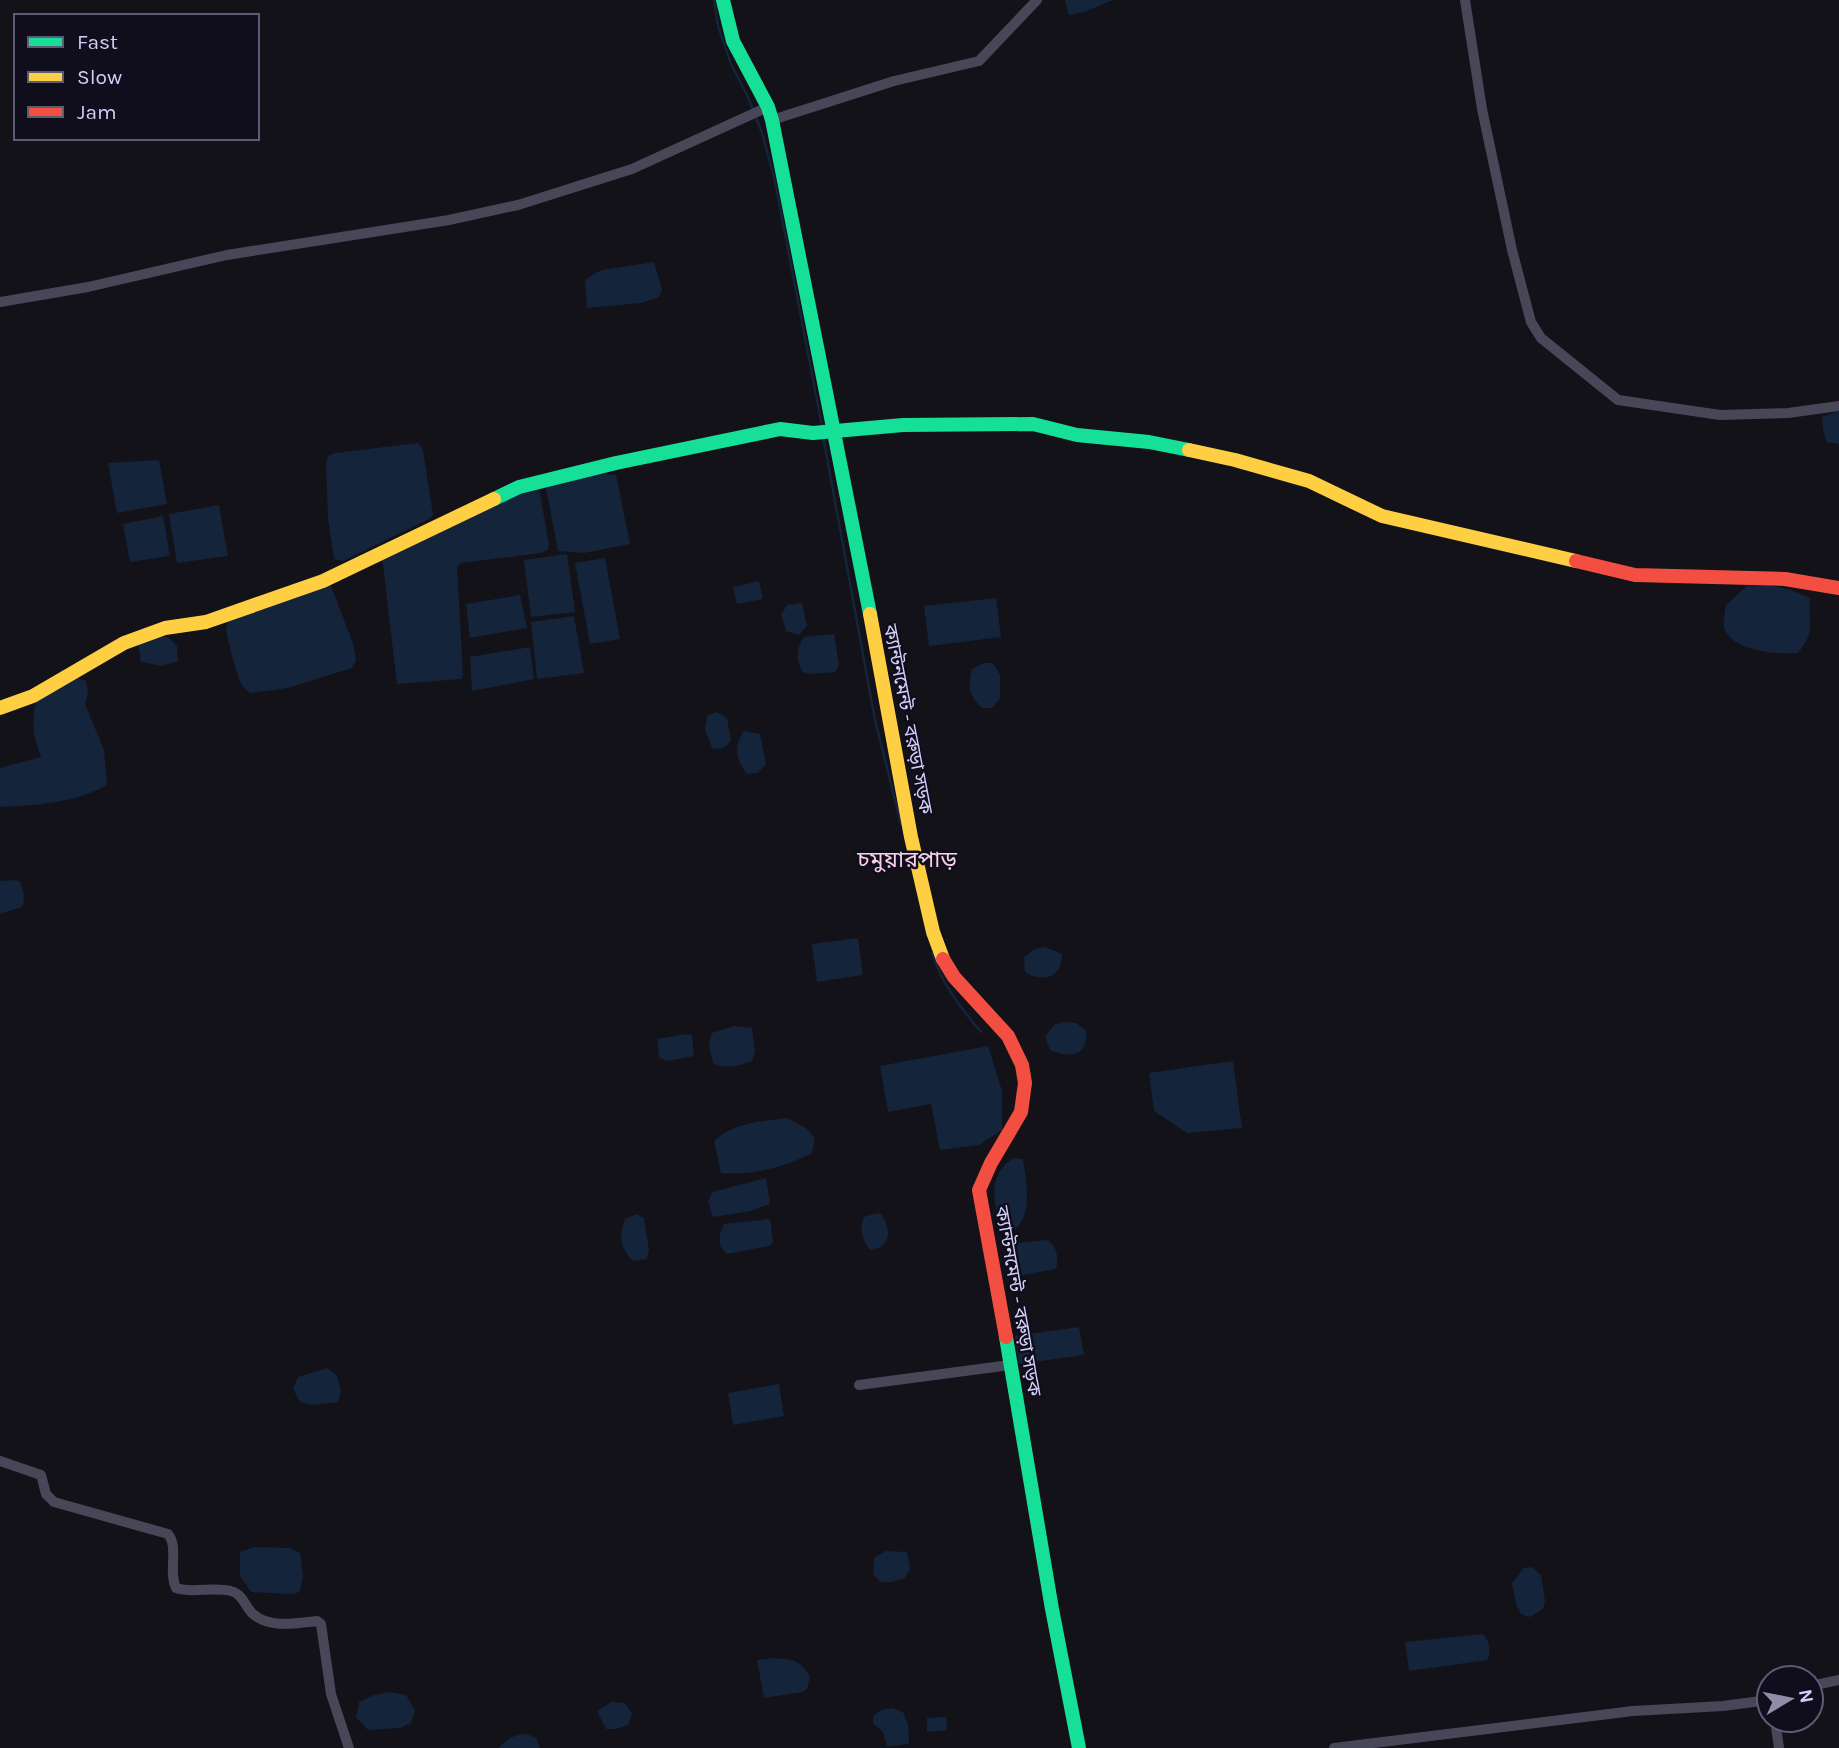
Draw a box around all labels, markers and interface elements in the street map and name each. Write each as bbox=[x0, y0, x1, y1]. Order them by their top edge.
legend bbox=[14, 14, 259, 140]
text: Fast bbox=[77, 30, 118, 54]
text: Slow bbox=[77, 65, 122, 89]
text: Jam bbox=[77, 100, 117, 124]
street label: ক্যান্টনমেন্ট - বরুড়া সড়ক bbox=[879, 621, 938, 817]
district label: চমুয়ারপাড় bbox=[856, 846, 957, 873]
street label: ক্যান্টনমেন্ট - বরুড়া সড়ক bbox=[990, 1203, 1047, 1399]
north arrow bbox=[1755, 1664, 1825, 1734]
text: N bbox=[1794, 1688, 1818, 1705]

